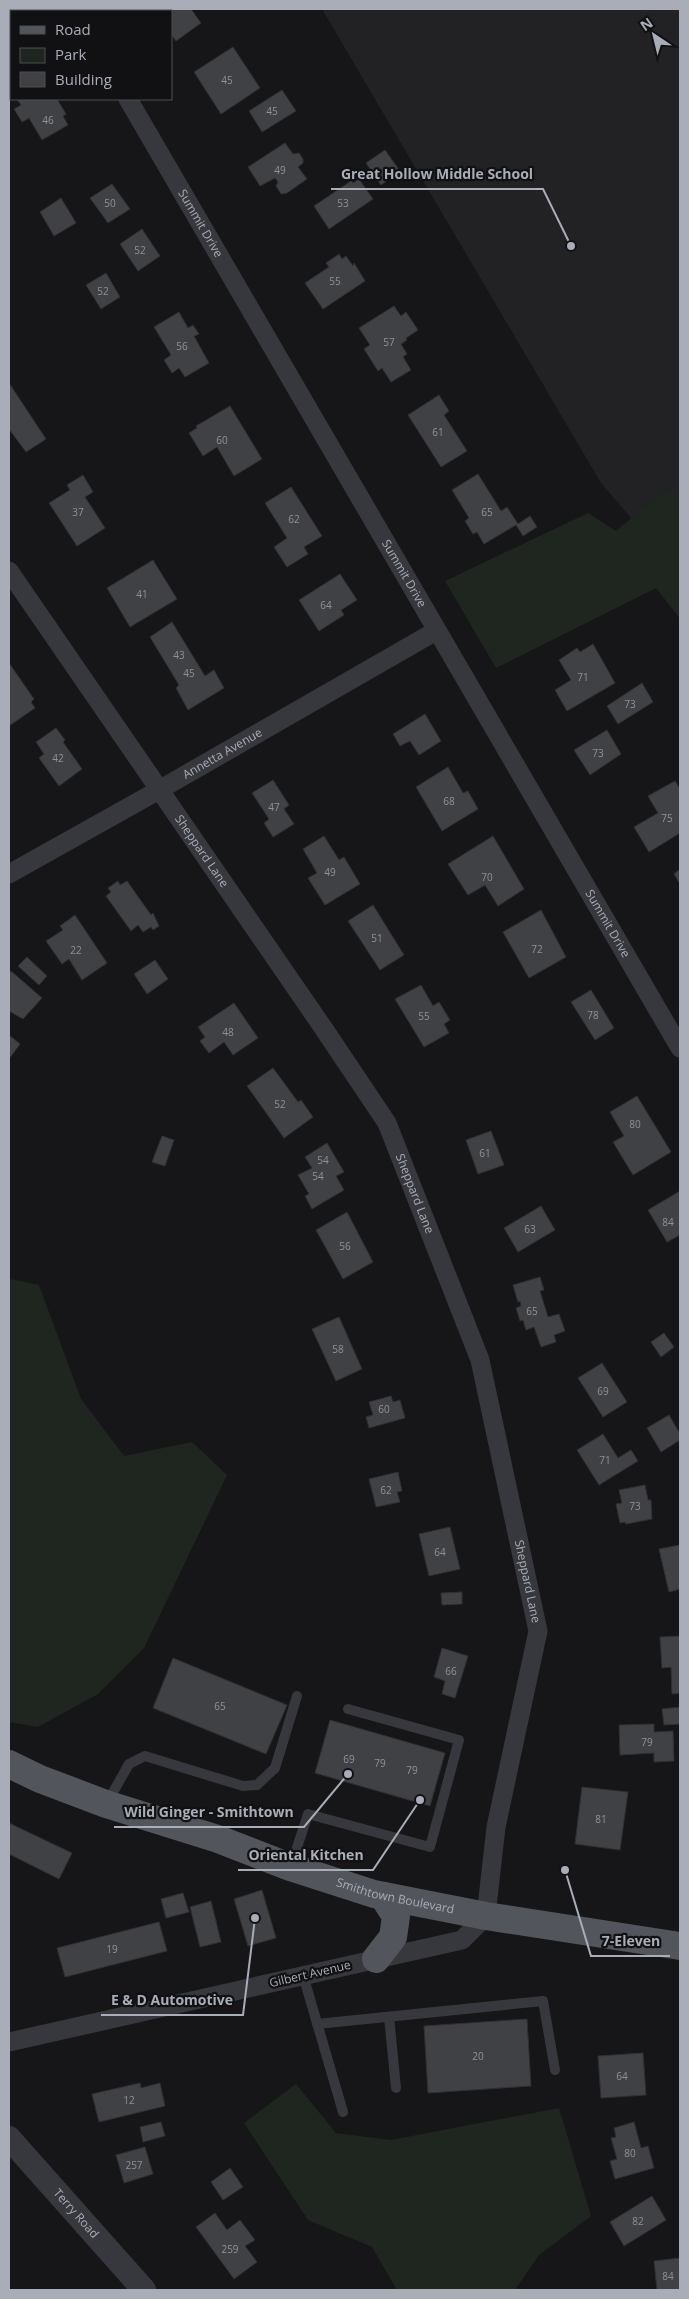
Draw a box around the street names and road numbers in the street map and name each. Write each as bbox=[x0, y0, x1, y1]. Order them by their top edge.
street label: Summit Drive bbox=[174, 186, 227, 261]
street label: Summit Drive bbox=[378, 536, 431, 611]
street label: Annetta Avenue bbox=[179, 723, 265, 783]
street label: Sheppard Lane bbox=[171, 811, 233, 891]
street label: Summit Drive bbox=[582, 886, 635, 961]
street label: Sheppard Lane bbox=[392, 1151, 439, 1236]
street label: Sheppard Lane bbox=[511, 1538, 545, 1625]
street label: Smithtown Boulevard bbox=[334, 1873, 456, 1918]
street label: Gilbert Avenue bbox=[268, 1956, 352, 1991]
street label: Terry Road bbox=[50, 2185, 103, 2242]

